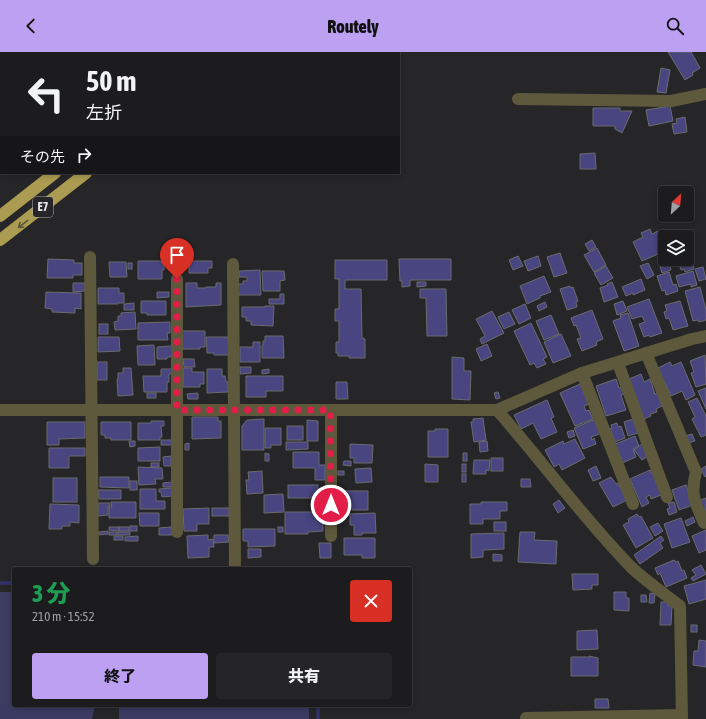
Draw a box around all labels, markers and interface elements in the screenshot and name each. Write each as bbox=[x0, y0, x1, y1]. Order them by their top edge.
icon: back bbox=[20, 15, 42, 37]
icon: search bbox=[664, 15, 686, 37]
text: Routely bbox=[327, 16, 379, 37]
text: 50 m bbox=[86, 65, 136, 97]
icon: left bbox=[20, 68, 72, 120]
text: 左折 bbox=[86, 102, 122, 123]
icon: right bbox=[73, 144, 95, 166]
text: その先 bbox=[20, 148, 65, 165]
north arrow bbox=[658, 186, 694, 222]
map controls bbox=[658, 186, 694, 266]
road number: E7 bbox=[33, 197, 53, 217]
one-way arrow bbox=[17, 219, 28, 228]
button: layers bbox=[658, 230, 694, 266]
pin bbox=[160, 238, 194, 279]
icon: arrive bbox=[166, 244, 188, 266]
position arrow bbox=[310, 484, 352, 526]
text: 3 分 bbox=[32, 580, 71, 607]
button: close bbox=[350, 580, 392, 622]
text: 210 m · 15:52 bbox=[32, 609, 95, 624]
button: 終了 bbox=[32, 653, 208, 699]
button: 共有 bbox=[216, 653, 392, 699]

